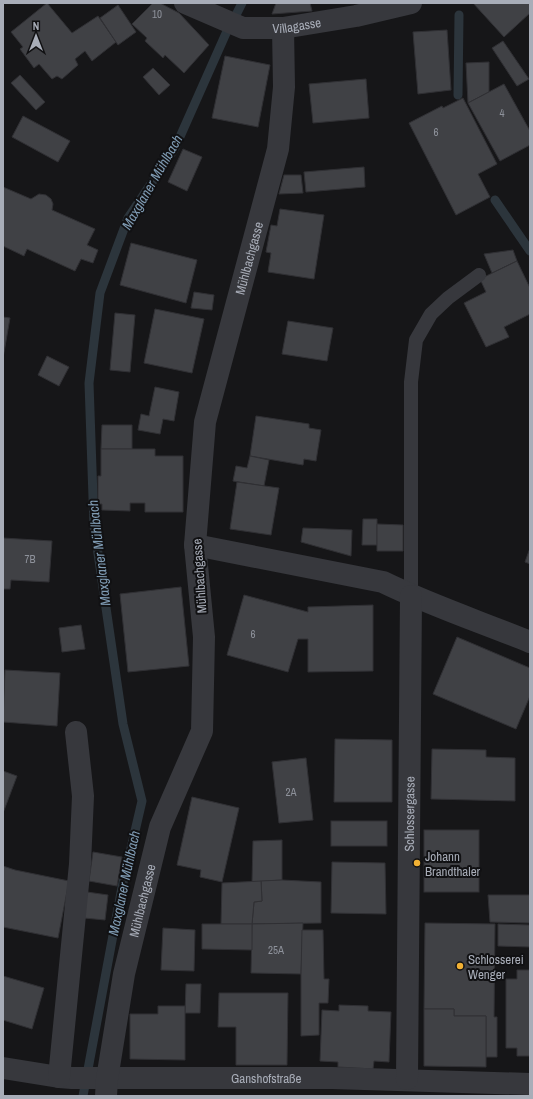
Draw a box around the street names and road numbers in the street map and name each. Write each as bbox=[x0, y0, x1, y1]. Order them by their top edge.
street label: Villagasse bbox=[272, 14, 322, 37]
street label: Mühlbachgasse bbox=[231, 220, 267, 297]
street label: Mühlbachgasse bbox=[188, 538, 211, 614]
street label: Schlossergasse bbox=[401, 776, 419, 852]
street label: Mühlbachgasse bbox=[125, 862, 160, 939]
street label: Ganshofstraße bbox=[231, 1070, 302, 1087]

